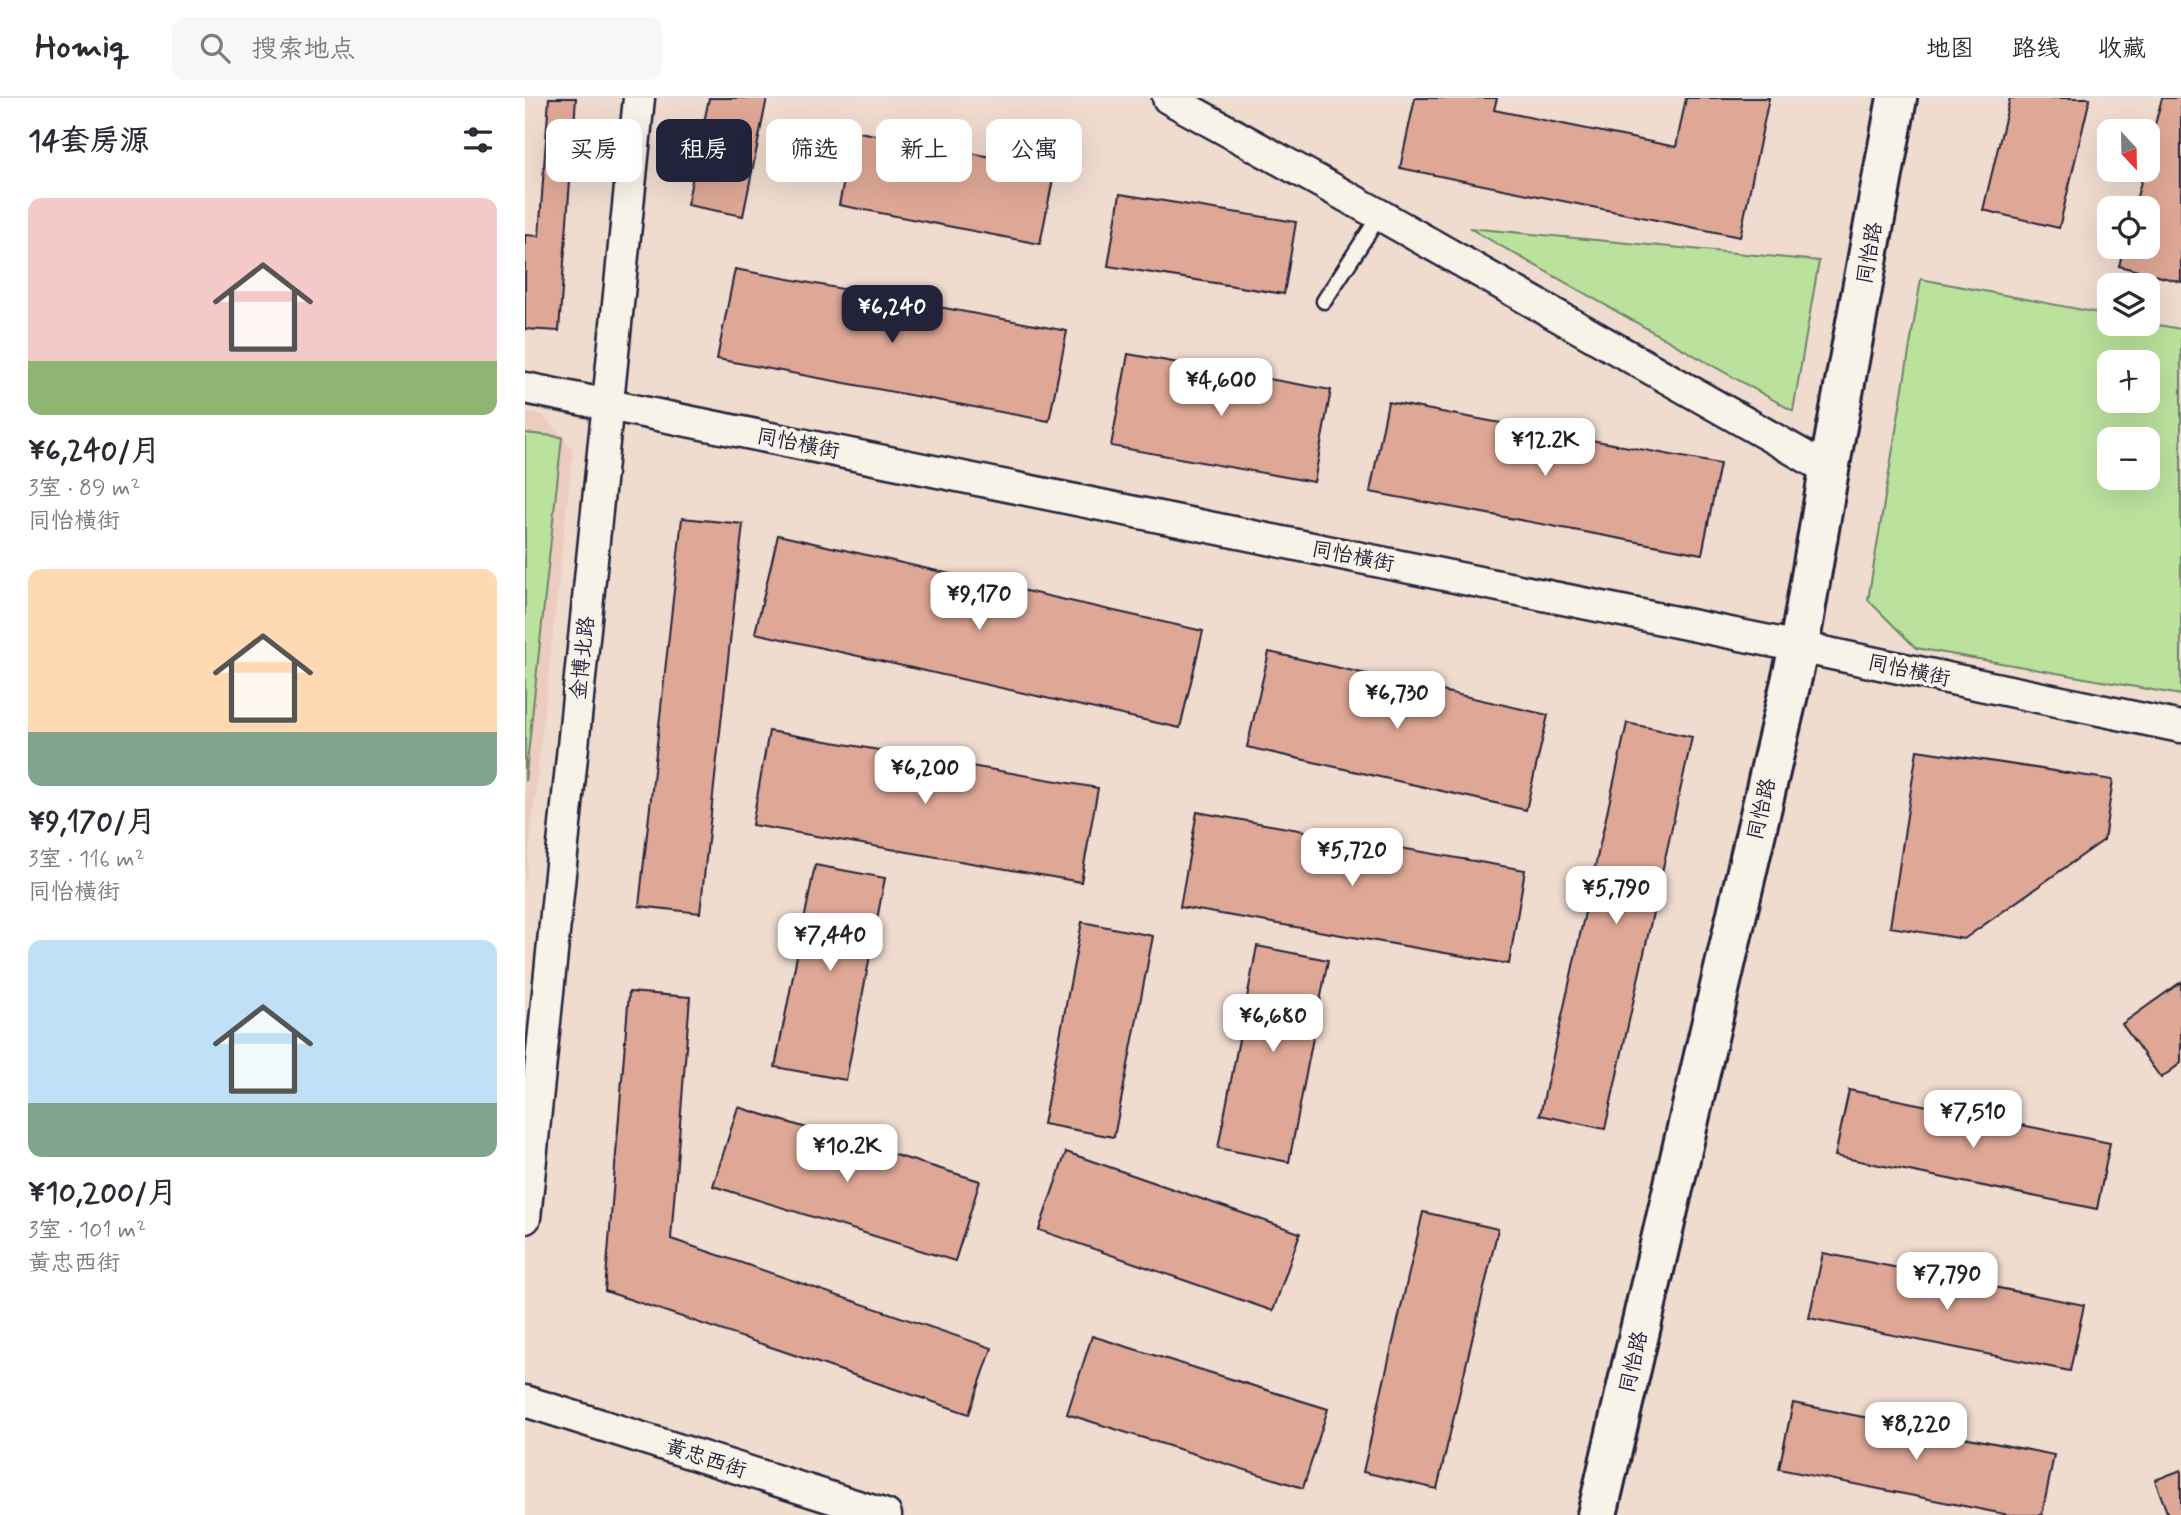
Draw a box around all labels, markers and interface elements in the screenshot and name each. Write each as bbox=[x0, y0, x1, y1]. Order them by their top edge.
search box bbox=[172, 17, 662, 80]
text: Homiq bbox=[35, 26, 130, 70]
icon: search bbox=[196, 29, 234, 67]
text: 搜索地点 bbox=[252, 33, 356, 67]
text: 地图 bbox=[1926, 34, 1974, 65]
text: 路线 bbox=[2012, 34, 2060, 65]
text: 收藏 bbox=[2098, 34, 2146, 65]
chip: 买房 bbox=[546, 119, 642, 182]
chip: 租房 bbox=[656, 119, 752, 182]
chip: 筛选 bbox=[766, 119, 862, 182]
chip: 新上 bbox=[876, 119, 972, 182]
chip: 公寓 bbox=[986, 119, 1082, 182]
north arrow bbox=[2097, 119, 2159, 182]
map controls bbox=[2097, 119, 2160, 490]
icon: filters bbox=[459, 121, 497, 159]
text: 14套房源 bbox=[28, 122, 150, 161]
button: locate bbox=[2097, 196, 2160, 259]
street label: 同怡路 bbox=[1851, 220, 1889, 287]
icon: home bbox=[200, 244, 326, 370]
button: layers bbox=[2097, 273, 2160, 336]
pin: ¥6,240 bbox=[835, 286, 949, 345]
text: ¥6,240 bbox=[858, 293, 926, 323]
button: + bbox=[2097, 350, 2160, 413]
pin: ¥4,600 bbox=[1164, 358, 1278, 418]
text: ¥4,600 bbox=[1185, 366, 1257, 396]
pin: ¥12.2K bbox=[1488, 418, 1602, 478]
street label: 同怡横街 bbox=[754, 422, 842, 466]
text: ¥12.2K bbox=[1511, 426, 1579, 456]
button: − bbox=[2097, 427, 2160, 490]
text: ¥6,240/月 bbox=[28, 432, 161, 471]
text: 3室 · 89 m² bbox=[28, 474, 140, 504]
text: 同怡横街 bbox=[28, 507, 120, 537]
street label: 同怡横街 bbox=[1309, 535, 1397, 579]
pin: ¥9,170 bbox=[922, 573, 1036, 632]
text: ¥9,170 bbox=[946, 580, 1012, 610]
icon: home bbox=[200, 615, 326, 741]
street label: 金博北路 bbox=[565, 615, 601, 701]
street label: 同怡横街 bbox=[1865, 649, 1953, 693]
pin: ¥6,730 bbox=[1340, 672, 1454, 731]
text: ¥6,730 bbox=[1365, 679, 1429, 709]
pin: ¥6,200 bbox=[868, 746, 982, 806]
text: ¥6,200 bbox=[891, 754, 959, 784]
street label: 同怡路 bbox=[1741, 775, 1783, 843]
text: ¥9,170/月 bbox=[28, 803, 156, 842]
pin: ¥5,720 bbox=[1295, 828, 1409, 888]
text: ¥5,720 bbox=[1317, 836, 1387, 866]
text: 3室 · 116 m² bbox=[28, 845, 145, 875]
pin: ¥5,790 bbox=[1559, 866, 1673, 926]
text: ¥5,790 bbox=[1582, 874, 1650, 904]
text: 同怡横街 bbox=[28, 878, 120, 908]
pin: ¥7,440 bbox=[773, 914, 887, 973]
text: ¥7,440 bbox=[794, 921, 866, 951]
icon: home bbox=[200, 986, 326, 1112]
pin: ¥6,680 bbox=[1216, 995, 1330, 1054]
text: ¥6,680 bbox=[1239, 1002, 1307, 1032]
pin: ¥7,510 bbox=[1916, 1090, 2030, 1150]
text: ¥7,510 bbox=[1940, 1098, 2006, 1128]
pin: ¥10.2K bbox=[790, 1124, 904, 1184]
text: ¥10.2K bbox=[813, 1132, 881, 1162]
text: ¥10,200/月 bbox=[28, 1174, 177, 1213]
text: 3室 · 101 m² bbox=[28, 1216, 146, 1246]
text: 黄忠西街 bbox=[28, 1249, 120, 1279]
pin: ¥7,790 bbox=[1890, 1252, 2004, 1312]
text: ¥7,790 bbox=[1913, 1260, 1981, 1290]
street label: 同怡路 bbox=[1613, 1328, 1655, 1396]
pin: ¥8,220 bbox=[1859, 1402, 1973, 1462]
text: ¥8,220 bbox=[1881, 1410, 1951, 1440]
street label: 黄忠西街 bbox=[661, 1433, 750, 1485]

